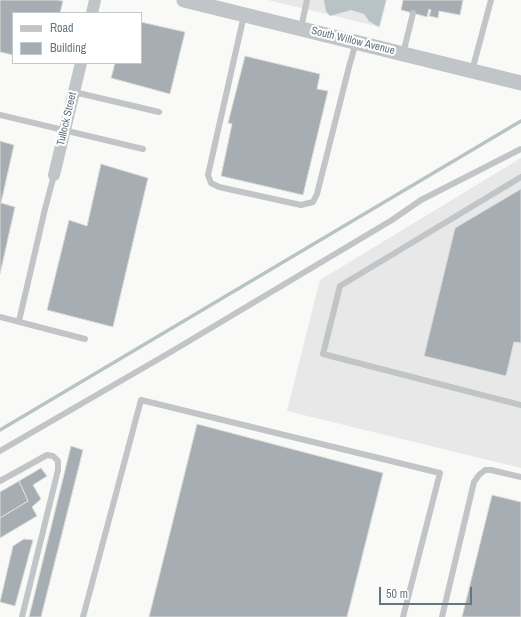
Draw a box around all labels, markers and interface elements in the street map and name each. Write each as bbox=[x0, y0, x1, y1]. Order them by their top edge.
legend bbox=[12, 12, 142, 64]
text: Road bbox=[50, 20, 74, 36]
street label: South Willow Avenue bbox=[310, 24, 396, 58]
text: Building bbox=[50, 40, 86, 56]
street label: Tullock Street bbox=[54, 91, 80, 147]
scale bar bbox=[381, 579, 474, 605]
text: 50 m bbox=[386, 586, 408, 602]

